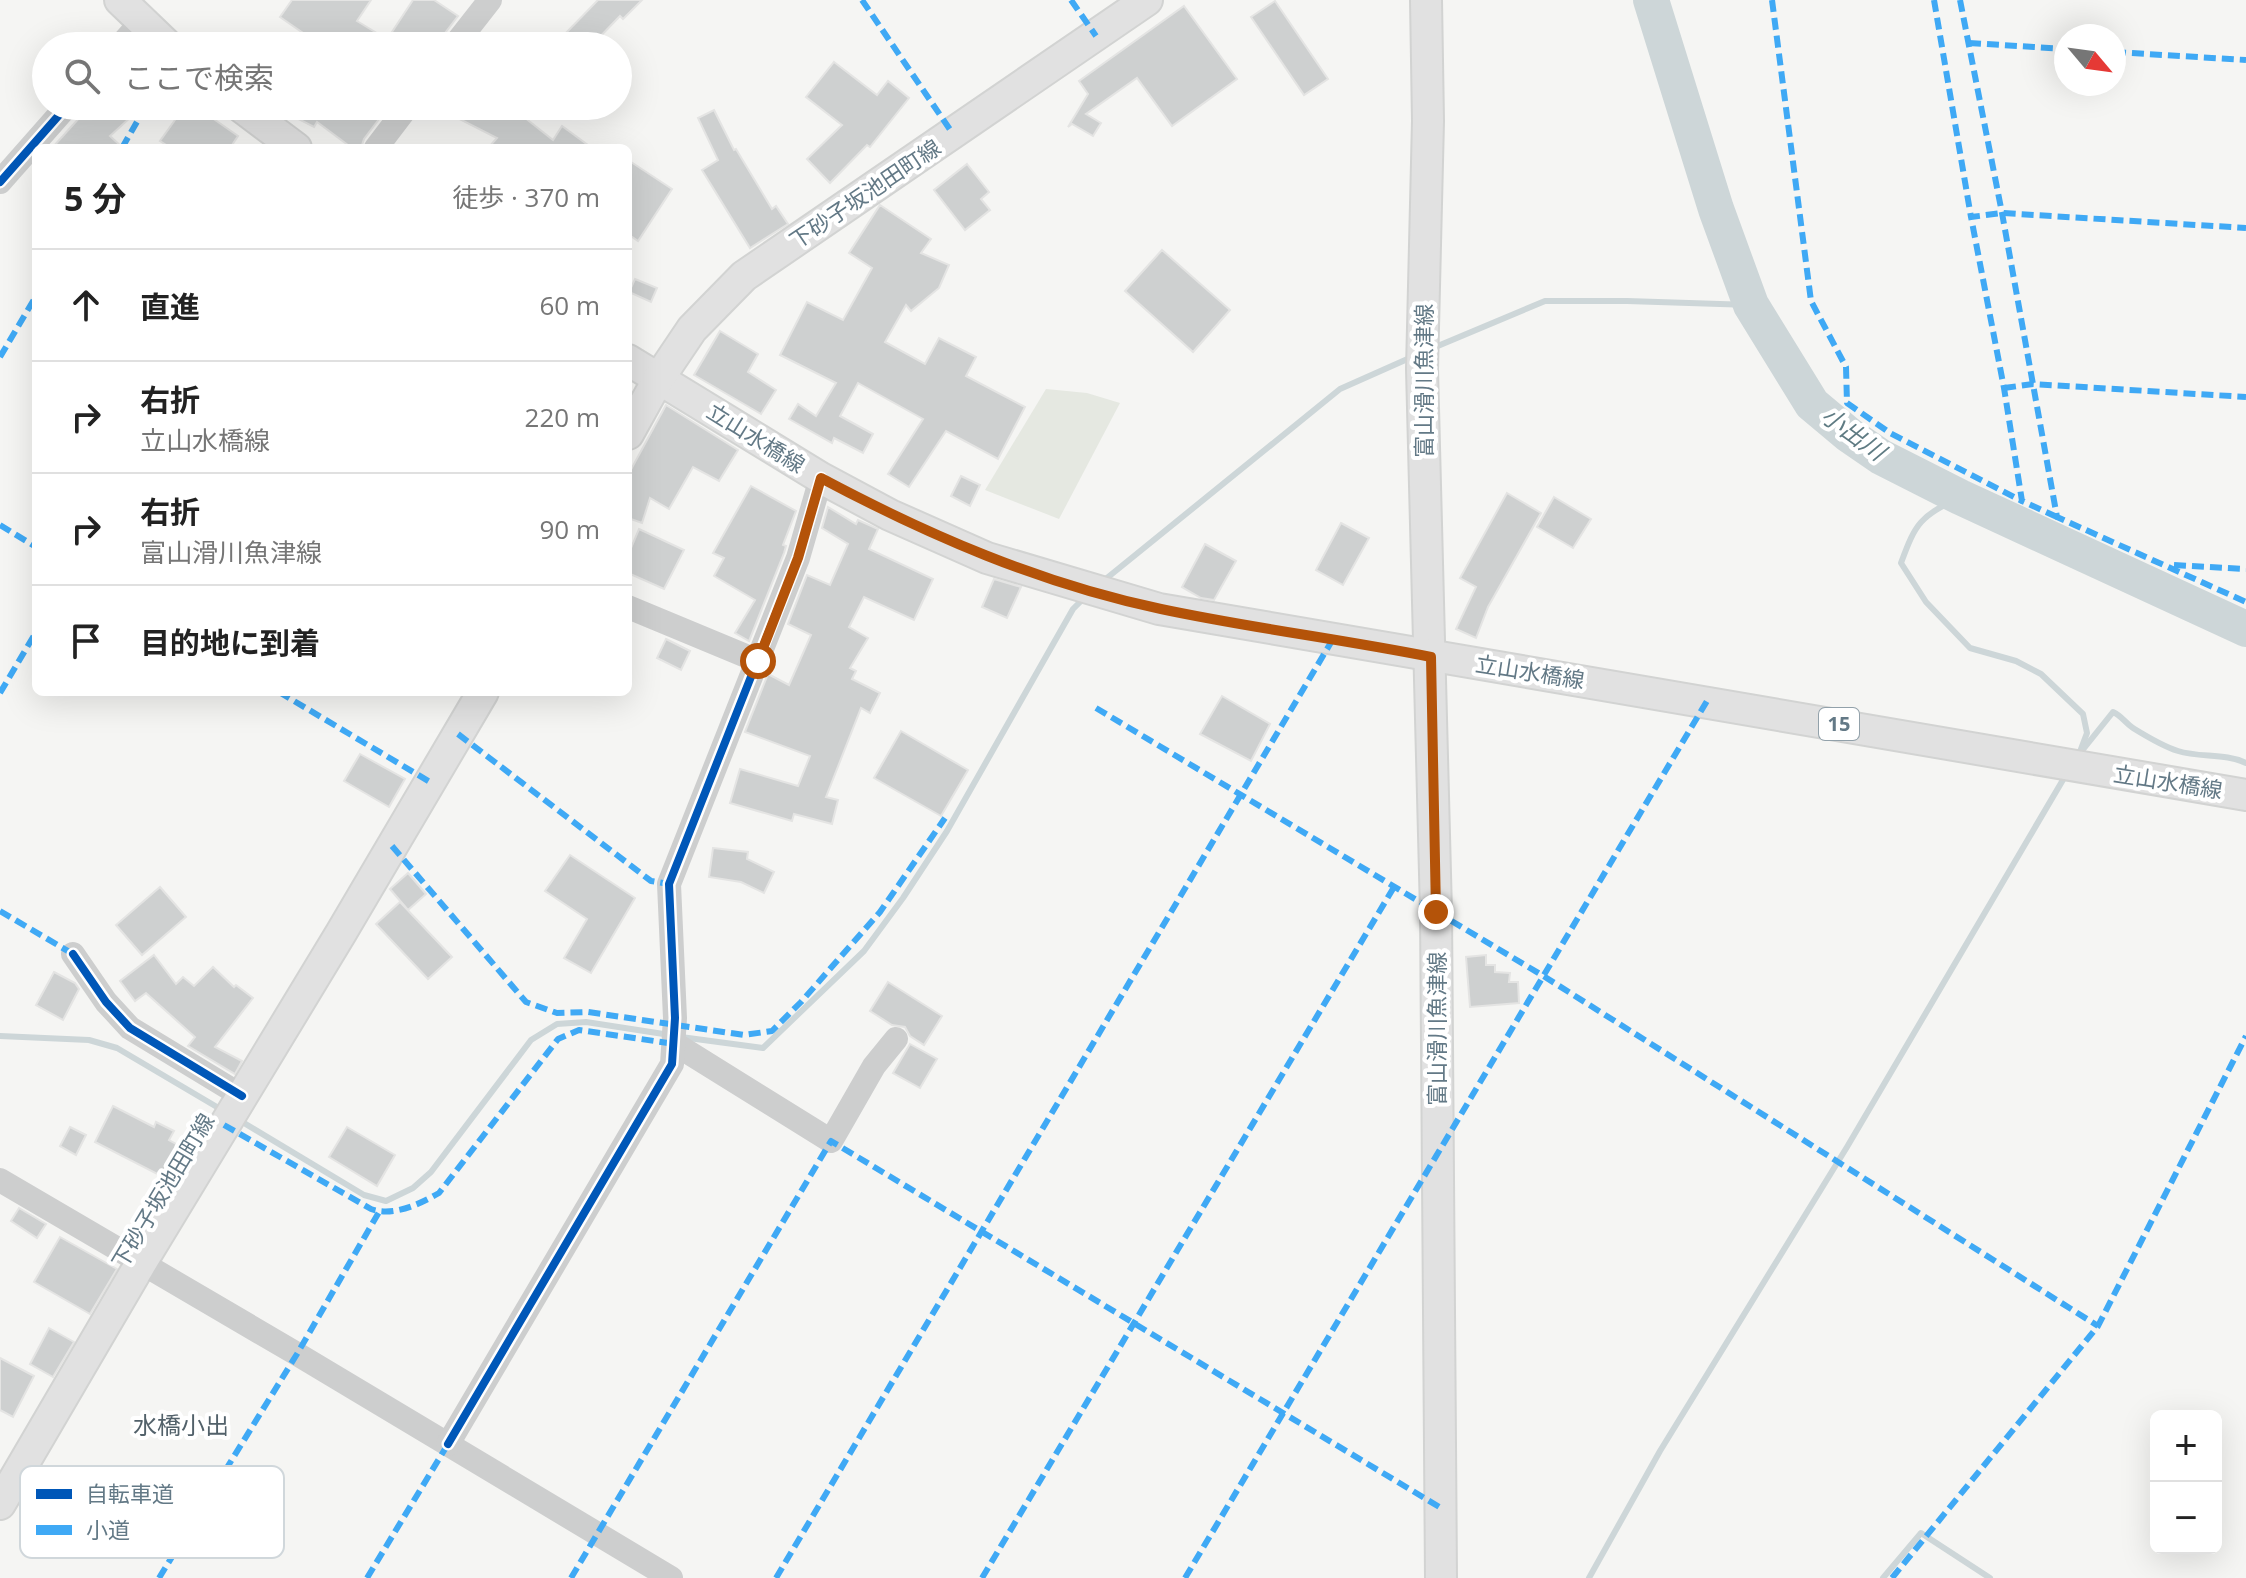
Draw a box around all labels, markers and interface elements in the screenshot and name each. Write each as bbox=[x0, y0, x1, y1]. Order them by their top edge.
north arrow bbox=[2054, 24, 2126, 96]
search box bbox=[32, 32, 632, 120]
icon: search bbox=[60, 54, 104, 98]
text: ここで検索 bbox=[124, 57, 274, 98]
street label: 下砂子坂池田町線 bbox=[783, 132, 946, 255]
text: 5 分 bbox=[64, 175, 126, 221]
text: 徒歩 · 370 m bbox=[452, 179, 600, 215]
icon: ahead bbox=[64, 283, 108, 327]
text: 直進 bbox=[140, 286, 200, 327]
text: 60 m bbox=[539, 287, 600, 323]
street label: 富山滑川魚津線 bbox=[1408, 304, 1438, 458]
text: 右折 bbox=[140, 379, 200, 420]
icon: right bbox=[64, 395, 108, 439]
street label: 立山水橋線 bbox=[702, 395, 811, 479]
water label: 小出川 bbox=[1815, 398, 1895, 469]
text: 220 m bbox=[525, 399, 600, 435]
text: 立山水橋線 bbox=[140, 422, 270, 458]
text: 右折 bbox=[140, 491, 200, 532]
icon: right bbox=[64, 507, 108, 551]
text: 90 m bbox=[539, 511, 600, 547]
text: 富山滑川魚津線 bbox=[140, 534, 322, 570]
icon: arrive bbox=[64, 619, 108, 663]
text: 目的地に到着 bbox=[140, 622, 320, 663]
route start bbox=[740, 643, 776, 679]
street label: 立山水橋線 bbox=[1473, 648, 1587, 694]
road number: 15 bbox=[1819, 708, 1859, 740]
street label: 立山水橋線 bbox=[2111, 758, 2225, 804]
route end bbox=[1418, 894, 1454, 930]
street label: 富山滑川魚津線 bbox=[1421, 952, 1451, 1106]
street label: 下砂子坂池田町線 bbox=[104, 1107, 220, 1274]
district label: 水橋小出 bbox=[133, 1408, 229, 1441]
map controls bbox=[2150, 1410, 2222, 1554]
button: + bbox=[2150, 1410, 2222, 1482]
legend bbox=[20, 1466, 284, 1558]
text: 自転車道 bbox=[86, 1478, 174, 1508]
button: − bbox=[2150, 1482, 2222, 1554]
text: 小道 bbox=[86, 1514, 130, 1544]

